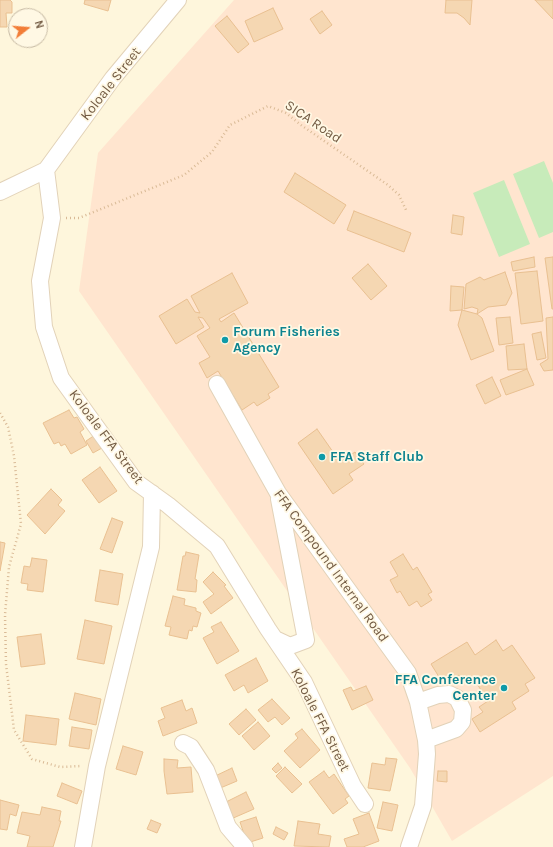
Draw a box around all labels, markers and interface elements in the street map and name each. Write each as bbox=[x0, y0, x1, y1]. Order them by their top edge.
north arrow bbox=[8, 8, 48, 48]
text: N bbox=[32, 19, 46, 30]
street label: Koloale Street bbox=[77, 44, 145, 124]
street label: SICA Road bbox=[282, 97, 344, 147]
place label: Forum Fisheries Agency bbox=[233, 324, 340, 356]
marker: Forum Fisheries Agency bbox=[220, 335, 230, 345]
street label: Koloale FFA Street bbox=[65, 387, 147, 487]
place label: FFA Staff Club bbox=[330, 449, 424, 465]
marker: FFA Staff Club bbox=[317, 452, 327, 462]
street label: FFA Compound Internal Road bbox=[270, 486, 392, 646]
street label: Koloale FFA Street bbox=[287, 666, 353, 774]
place label: FFA Conference Center bbox=[395, 672, 496, 704]
marker: FFA Conference Center bbox=[499, 683, 509, 693]

